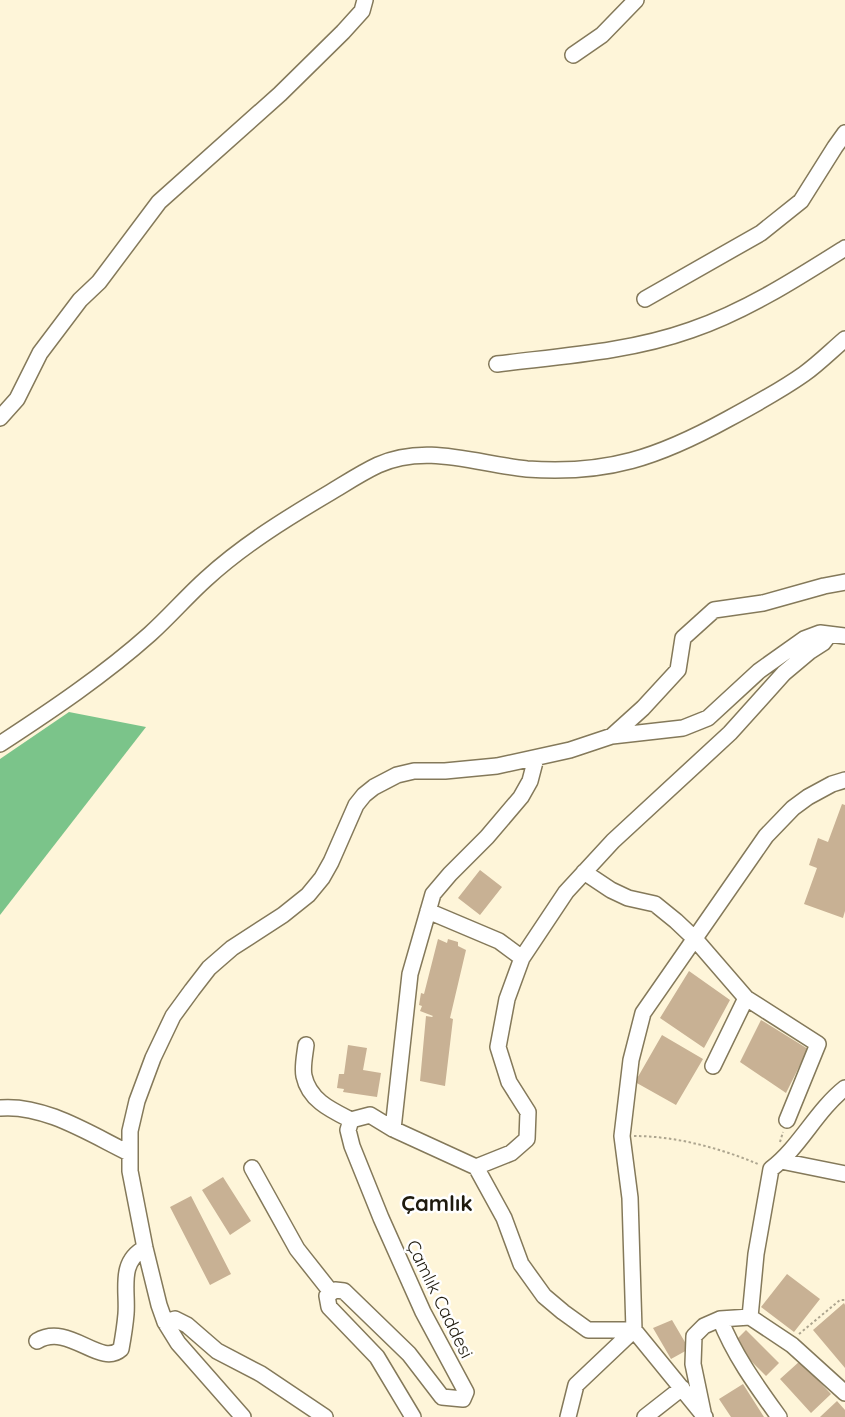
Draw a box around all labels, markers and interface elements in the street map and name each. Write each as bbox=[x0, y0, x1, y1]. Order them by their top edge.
district label: Çamlık bbox=[401, 1189, 473, 1217]
street label: Çamlık Caddesi bbox=[401, 1236, 479, 1362]

